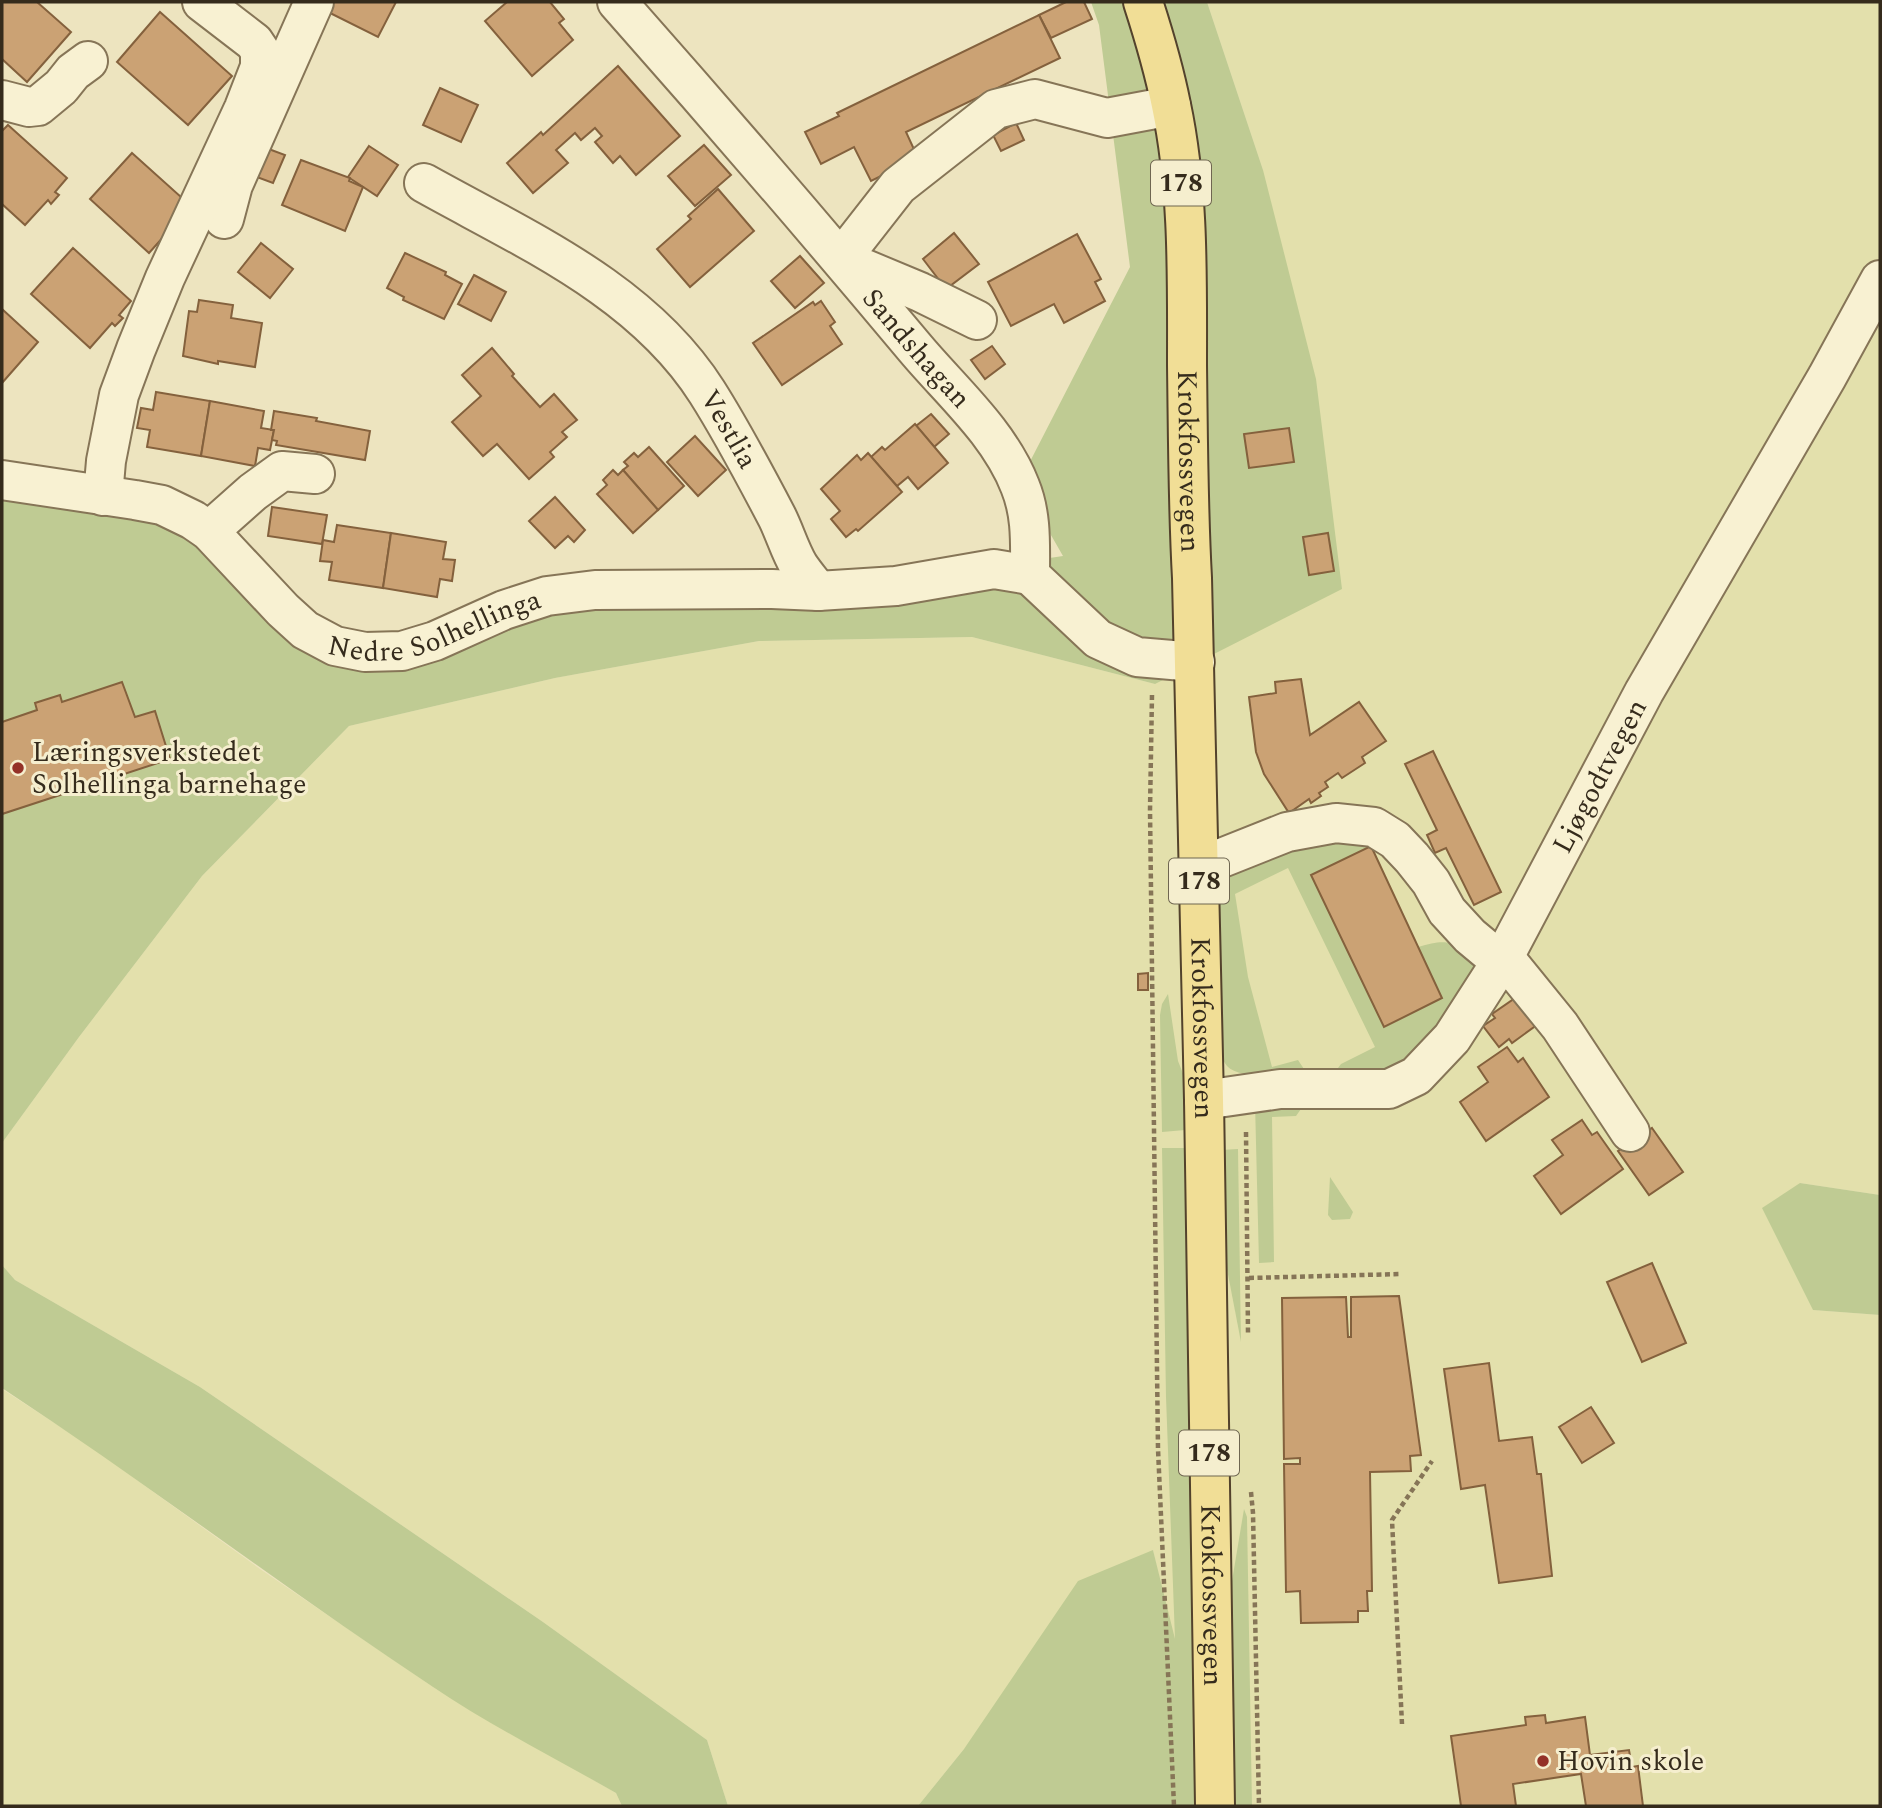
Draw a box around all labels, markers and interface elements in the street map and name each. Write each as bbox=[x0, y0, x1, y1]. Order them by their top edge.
road number: 178 bbox=[1151, 160, 1211, 206]
street label: Sandshagan bbox=[852, 278, 981, 418]
street label: Krokfossvegen bbox=[1166, 370, 1212, 553]
street label: Vestlia bbox=[689, 381, 769, 477]
street label: Nedre Solhellinga bbox=[324, 578, 547, 674]
street label: Ljøgodtvegen bbox=[1541, 691, 1658, 861]
place label: Læringsverkstedet Solhellinga barnehage bbox=[32, 731, 306, 806]
marker: Læringsverkstedet Solhellinga barnehage bbox=[10, 760, 26, 776]
road number: 178 bbox=[1169, 859, 1229, 904]
street label: Krokfossvegen bbox=[1179, 936, 1226, 1119]
road number: 178 bbox=[1179, 1430, 1239, 1476]
street label: Krokfossvegen bbox=[1189, 1503, 1235, 1686]
place label: Hovin skole bbox=[1557, 1740, 1704, 1783]
marker: Hovin skole bbox=[1535, 1753, 1551, 1769]

